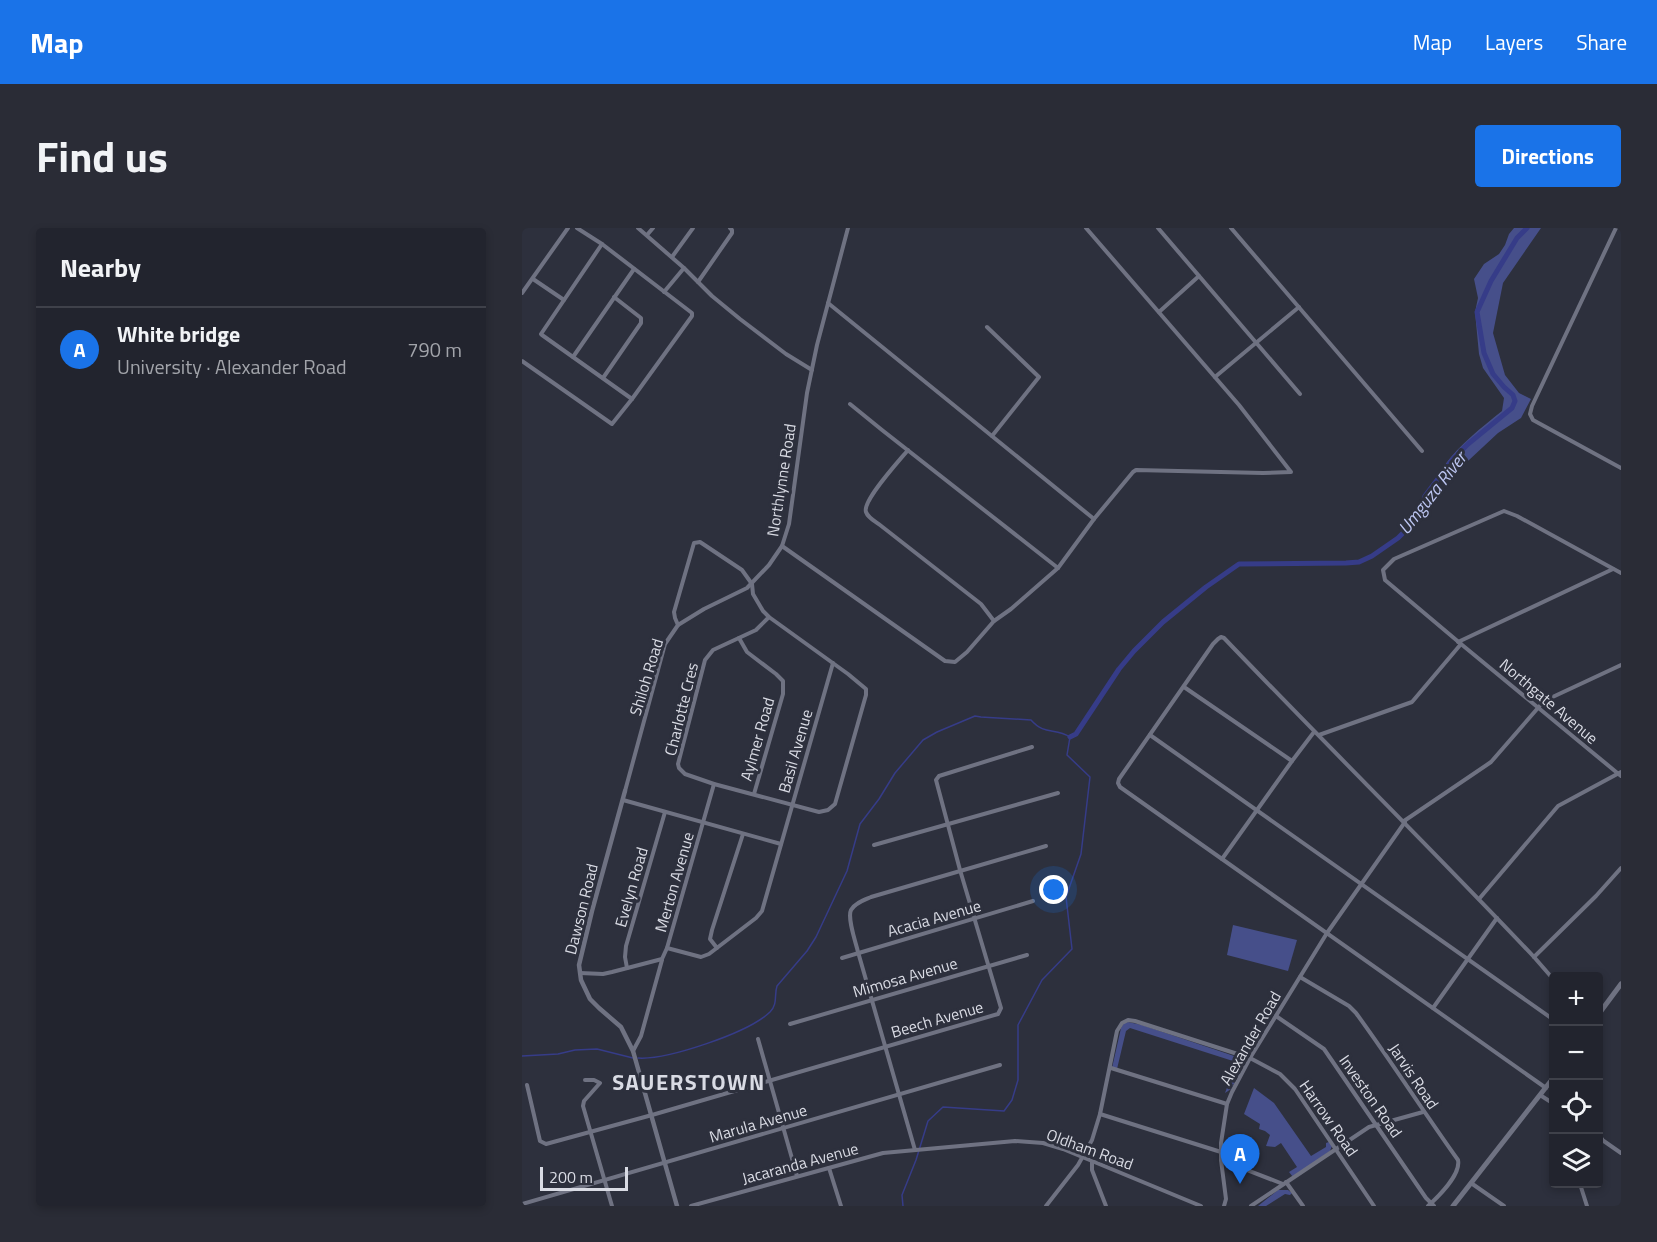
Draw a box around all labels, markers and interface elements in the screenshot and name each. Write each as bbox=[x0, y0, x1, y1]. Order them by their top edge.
text: Map bbox=[30, 21, 84, 64]
text: Map bbox=[1413, 26, 1452, 58]
text: Layers bbox=[1485, 26, 1543, 58]
text: Share bbox=[1576, 26, 1627, 58]
text: Find us bbox=[36, 124, 168, 188]
button: Directions bbox=[1475, 125, 1621, 187]
text: Nearby bbox=[60, 248, 141, 287]
text: White bridge bbox=[117, 317, 240, 351]
text: A bbox=[73, 334, 86, 365]
text: 790 m bbox=[407, 334, 462, 365]
text: University · Alexander Road bbox=[117, 351, 347, 382]
street label: Northlynne Road bbox=[760, 422, 802, 538]
water label: Umguza River bbox=[1391, 444, 1474, 540]
street label: Shiloh Road bbox=[623, 635, 669, 719]
street label: Northgate Avenue bbox=[1494, 652, 1604, 750]
street label: Charlotte Cres bbox=[658, 660, 704, 758]
street label: Aylmer Road bbox=[734, 694, 780, 784]
street label: Basil Avenue bbox=[772, 706, 818, 796]
street label: Merton Avenue bbox=[648, 829, 700, 935]
street label: Evelyn Road bbox=[608, 844, 654, 930]
street label: Dawson Road bbox=[558, 861, 604, 957]
your location bbox=[1039, 875, 1068, 904]
street label: Acacia Avenue bbox=[884, 893, 984, 943]
street label: Mimosa Avenue bbox=[850, 951, 960, 1003]
map controls bbox=[1549, 972, 1603, 1188]
button: + bbox=[1549, 972, 1603, 1026]
street label: Alexander Road bbox=[1213, 986, 1287, 1090]
street label: Beech Avenue bbox=[888, 994, 986, 1044]
button: − bbox=[1549, 1026, 1603, 1080]
street label: Jarvis Road bbox=[1383, 1038, 1445, 1114]
street label: Investon Road bbox=[1334, 1050, 1408, 1142]
district label: SAUERSTOWN bbox=[612, 1065, 766, 1099]
street label: Harrow Road bbox=[1294, 1075, 1364, 1161]
button: locate bbox=[1549, 1080, 1603, 1134]
street label: Marula Avenue bbox=[706, 1098, 810, 1148]
street label: Oldham Road bbox=[1043, 1122, 1137, 1176]
pin: A bbox=[1220, 1134, 1260, 1184]
button: layers bbox=[1549, 1134, 1603, 1188]
street label: Jacaranda Avenue bbox=[739, 1136, 861, 1190]
scale bar bbox=[540, 1164, 628, 1192]
text: 200 m bbox=[549, 1165, 593, 1189]

